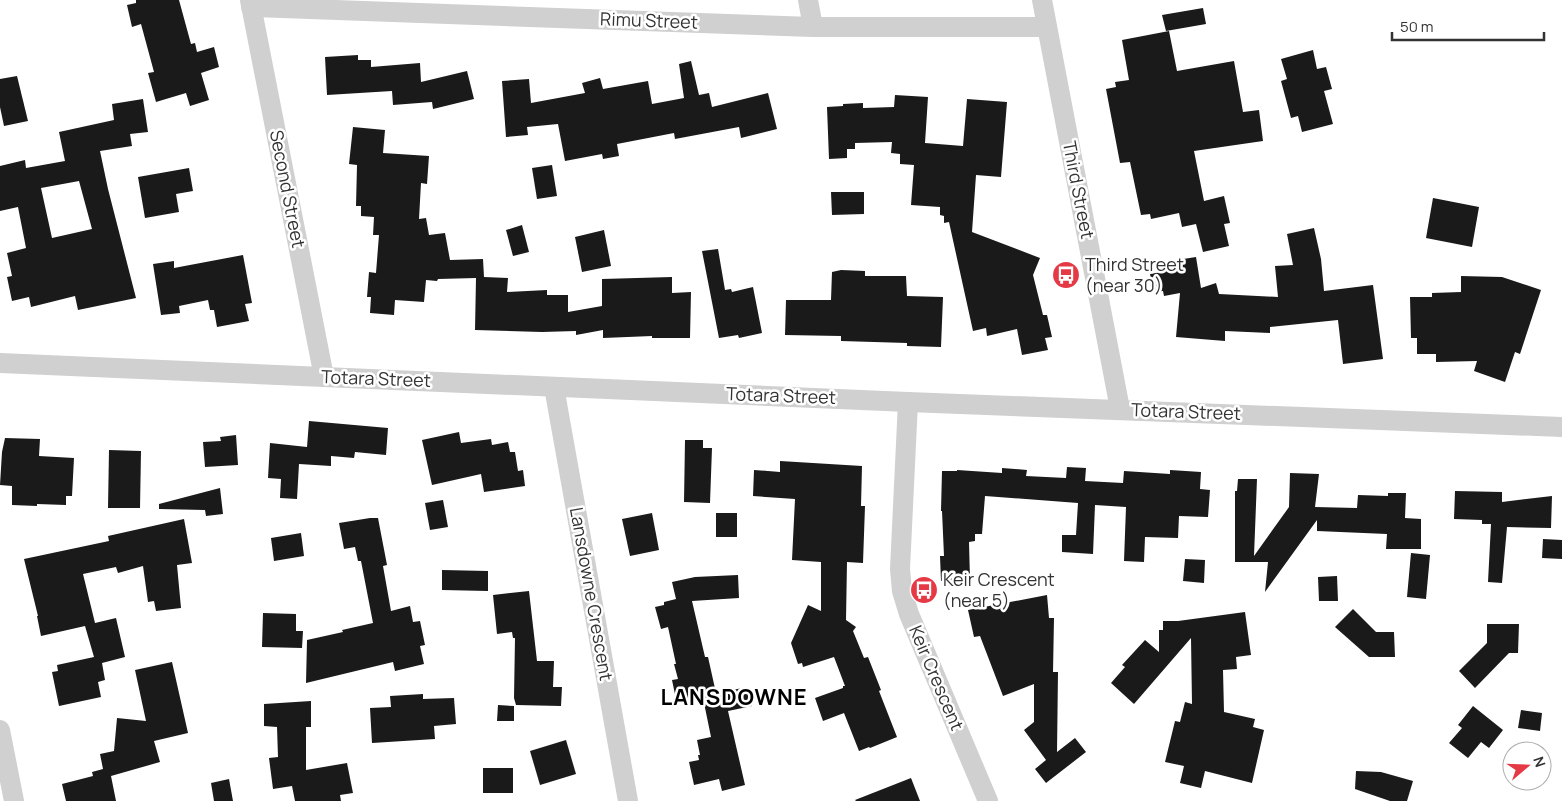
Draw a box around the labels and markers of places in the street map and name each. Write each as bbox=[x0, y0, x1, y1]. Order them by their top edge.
place label: Third Street (near 30) bbox=[1085, 252, 1184, 297]
bus stop icon: Third Street (near 30) bbox=[1051, 260, 1081, 290]
place label: Keir Crescent (near 5) bbox=[943, 567, 1055, 612]
bus stop icon: Keir Crescent (near 5) bbox=[909, 575, 939, 605]

